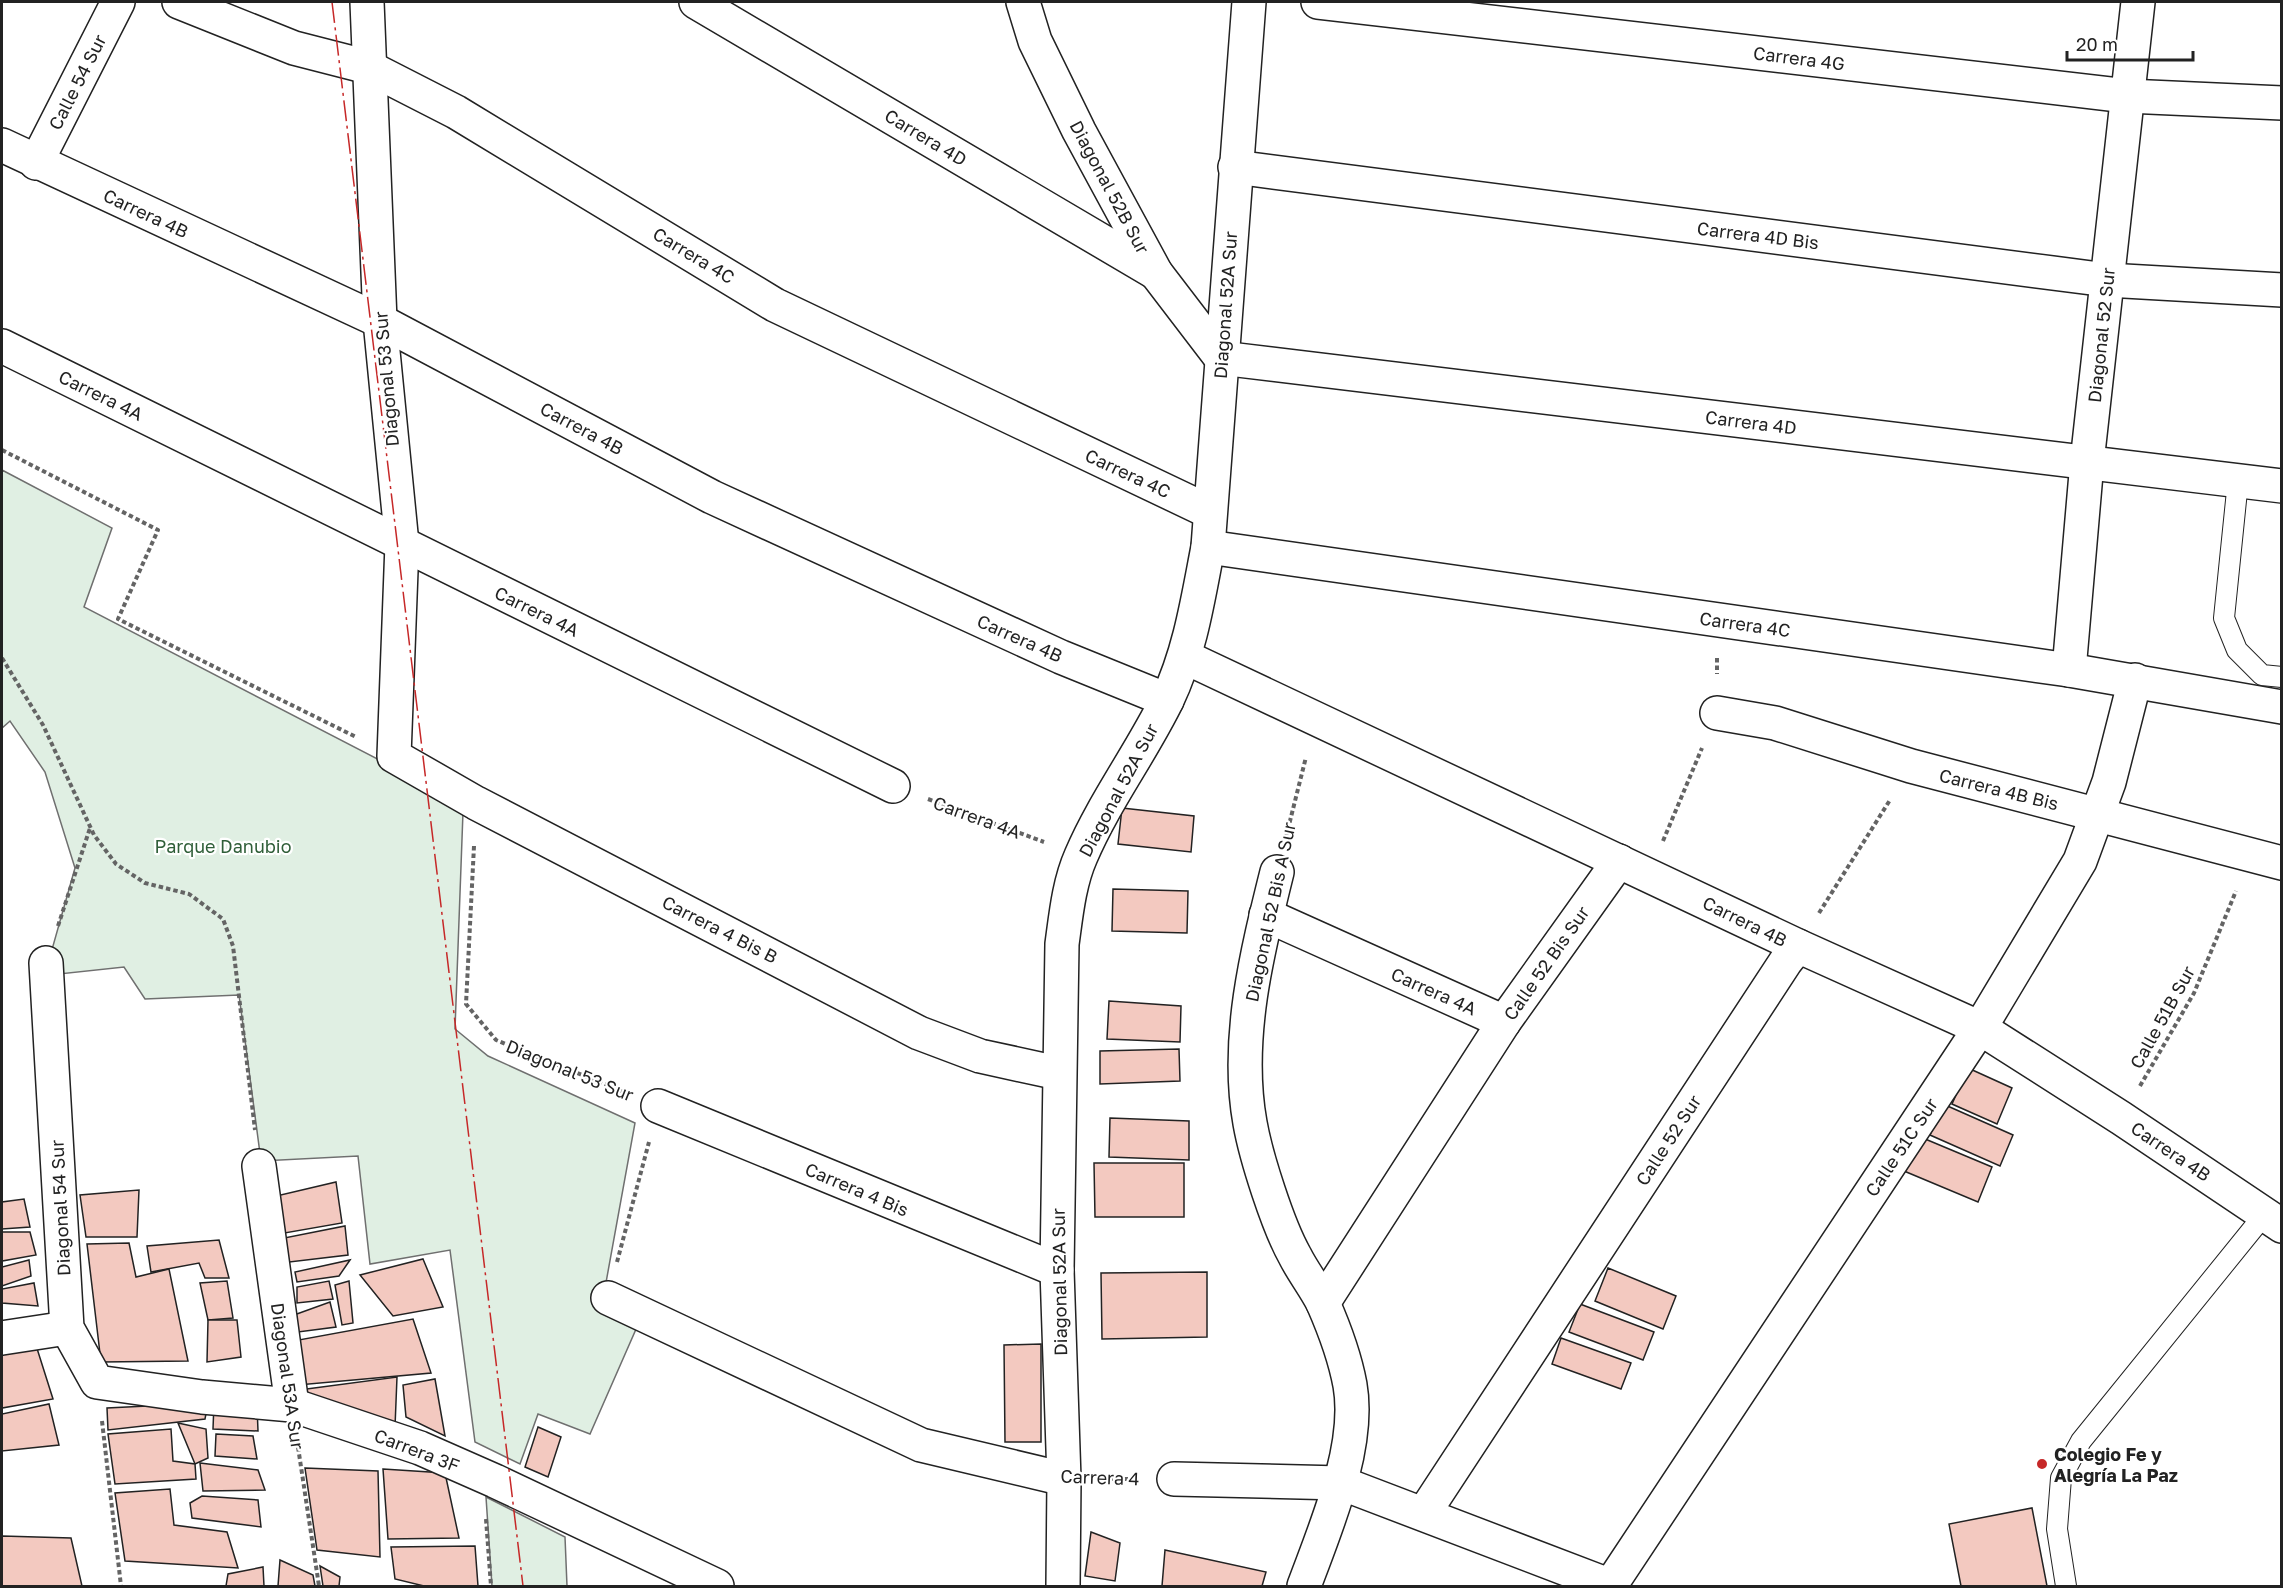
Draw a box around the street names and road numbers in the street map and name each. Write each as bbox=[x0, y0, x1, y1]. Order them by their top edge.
street label: Calle 54 Sur bbox=[44, 31, 110, 133]
street label: Carrera 4G bbox=[1752, 41, 1846, 75]
street label: Carrera 4D bbox=[881, 104, 971, 170]
street label: Diagonal 52B Sur bbox=[1066, 117, 1154, 257]
street label: Carrera 4B bbox=[100, 184, 192, 242]
street label: Carrera 4D Bis bbox=[1696, 217, 1820, 253]
street label: Carrera 4C bbox=[649, 222, 739, 288]
street label: Diagonal 52A Sur bbox=[1209, 230, 1241, 380]
street label: Diagonal 52 Sur bbox=[2083, 266, 2119, 404]
street label: Diagonal 53 Sur bbox=[369, 310, 403, 448]
street label: Carrera 4A bbox=[55, 365, 147, 425]
street label: Carrera 4B bbox=[537, 397, 627, 459]
street label: Carrera 4D bbox=[1704, 405, 1798, 439]
street label: Carrera 4C bbox=[1082, 444, 1174, 502]
street label: Carrera 4A bbox=[491, 581, 583, 641]
street label: Carrera 4C bbox=[1698, 607, 1792, 641]
street label: Carrera 4B bbox=[974, 609, 1066, 667]
street label: Diagonal 52A Sur bbox=[1074, 720, 1162, 860]
street label: Carrera 4B Bis bbox=[1937, 764, 2061, 814]
street label: Carrera 4A bbox=[930, 791, 1024, 843]
street label: Diagonal 52 Bis A Sur bbox=[1240, 820, 1300, 1004]
street label: Carrera 4 Bis B bbox=[659, 890, 781, 968]
street label: Carrera 4B bbox=[1699, 891, 1791, 951]
street label: Calle 52 Bis Sur bbox=[1498, 902, 1594, 1024]
street label: Carrera 4A bbox=[1388, 962, 1480, 1020]
street label: Calle 51B Sur bbox=[2125, 962, 2199, 1072]
street label: Diagonal 53 Sur bbox=[503, 1034, 637, 1106]
street label: Calle 52 Sur bbox=[1631, 1091, 1705, 1189]
street label: Calle 51C Sur bbox=[1860, 1094, 1942, 1200]
street label: Carrera 4B bbox=[2127, 1116, 2215, 1186]
street label: Diagonal 54 Sur bbox=[45, 1139, 75, 1277]
street label: Carrera 4 Bis bbox=[802, 1157, 912, 1221]
street label: Diagonal 52A Sur bbox=[1047, 1208, 1071, 1356]
street label: Diagonal 53A Sur bbox=[267, 1301, 309, 1451]
street label: Carrera 3F bbox=[371, 1424, 463, 1476]
street label: Carrera 4 bbox=[1060, 1465, 1140, 1489]

